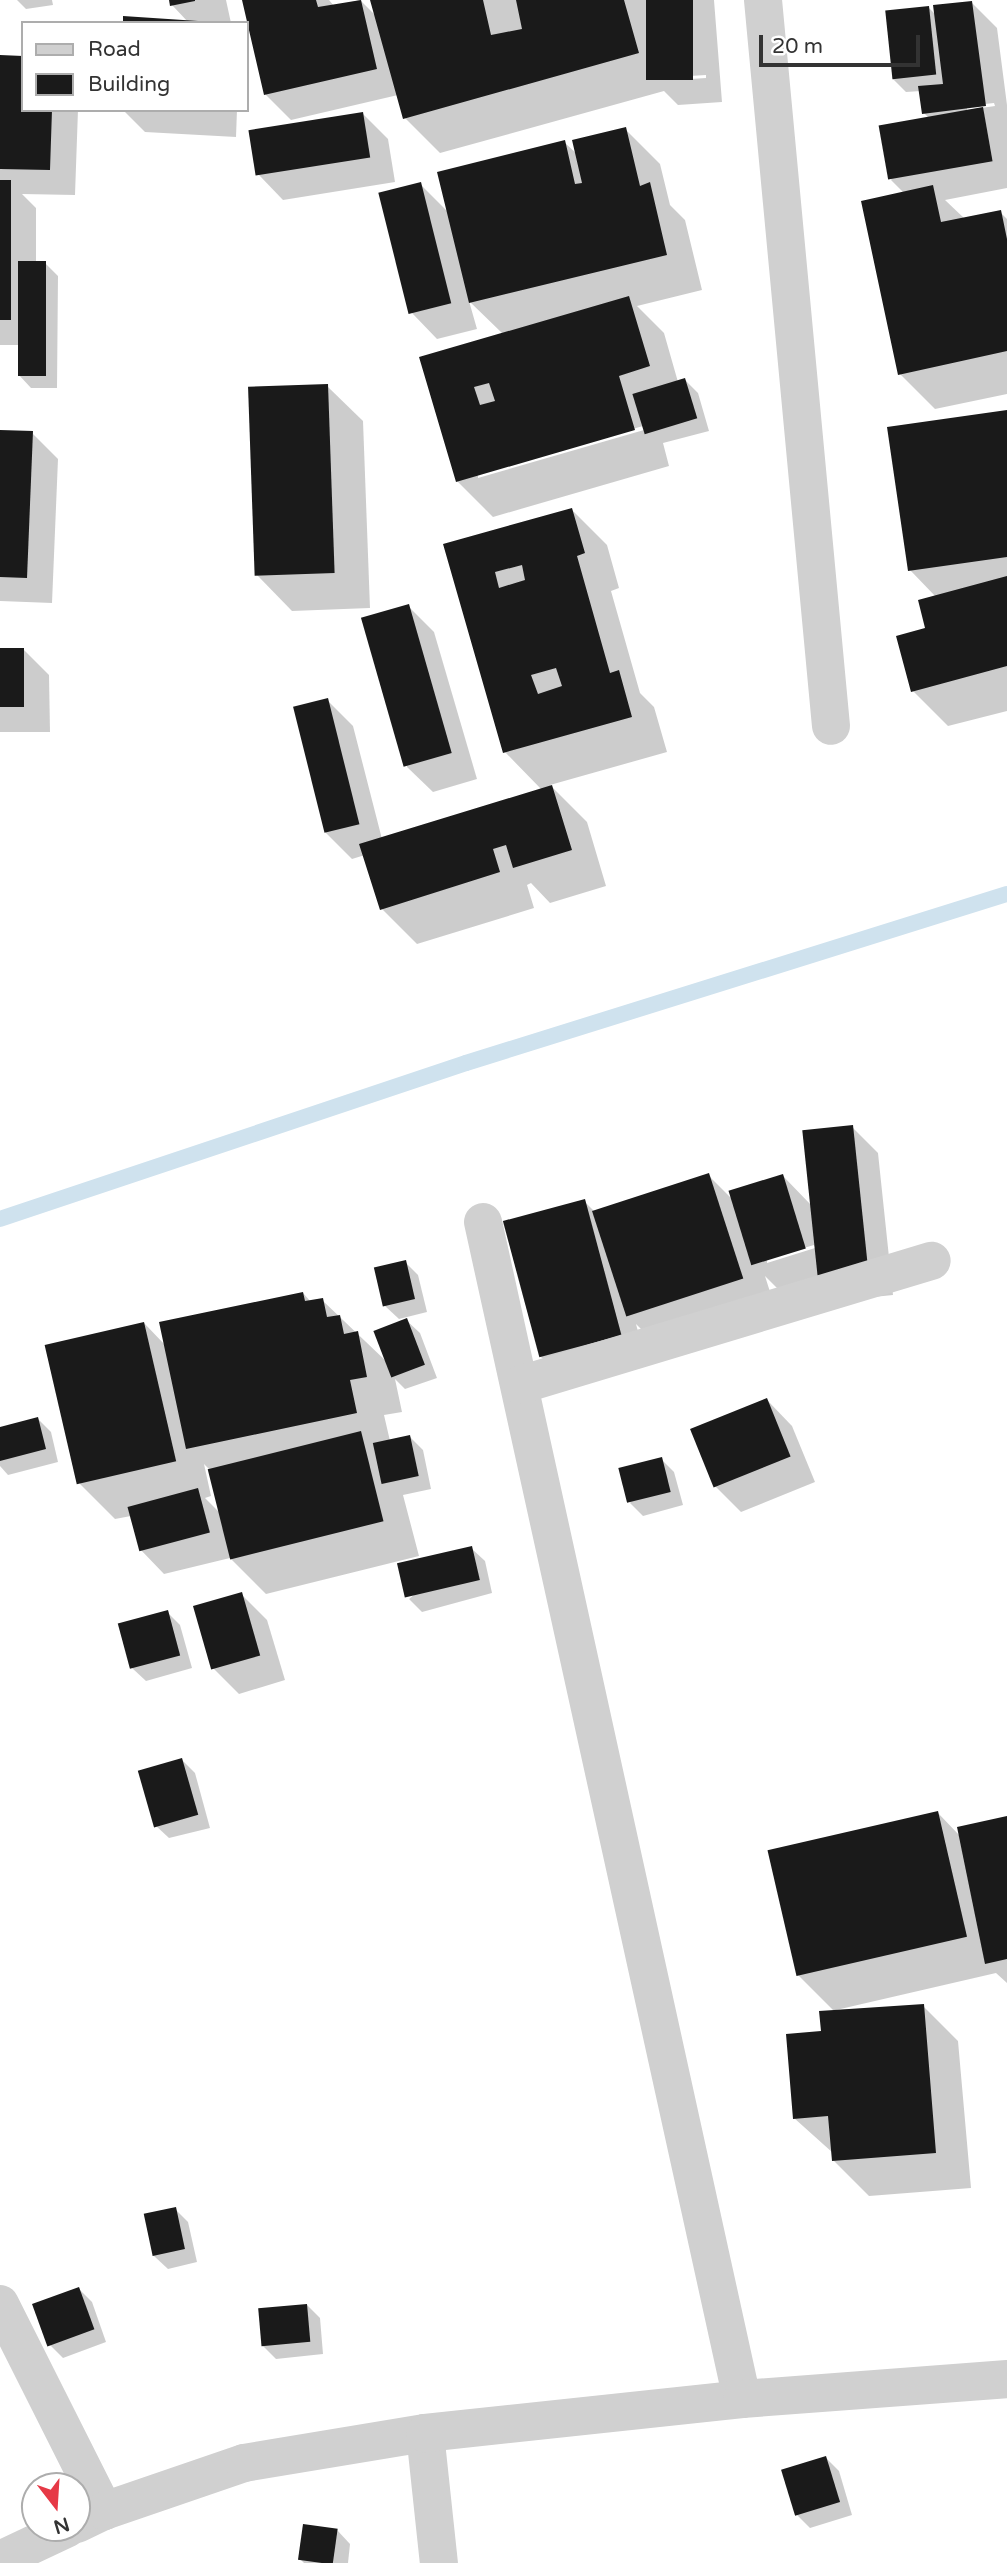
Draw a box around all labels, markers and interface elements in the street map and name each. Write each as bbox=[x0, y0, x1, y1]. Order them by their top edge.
legend bbox=[21, 21, 248, 112]
scale bar bbox=[762, 21, 923, 65]
text: 20 m bbox=[772, 34, 823, 59]
text: Road bbox=[88, 37, 141, 62]
text: Building bbox=[88, 72, 170, 97]
north arrow bbox=[21, 2472, 91, 2542]
text: N bbox=[51, 2512, 72, 2538]

